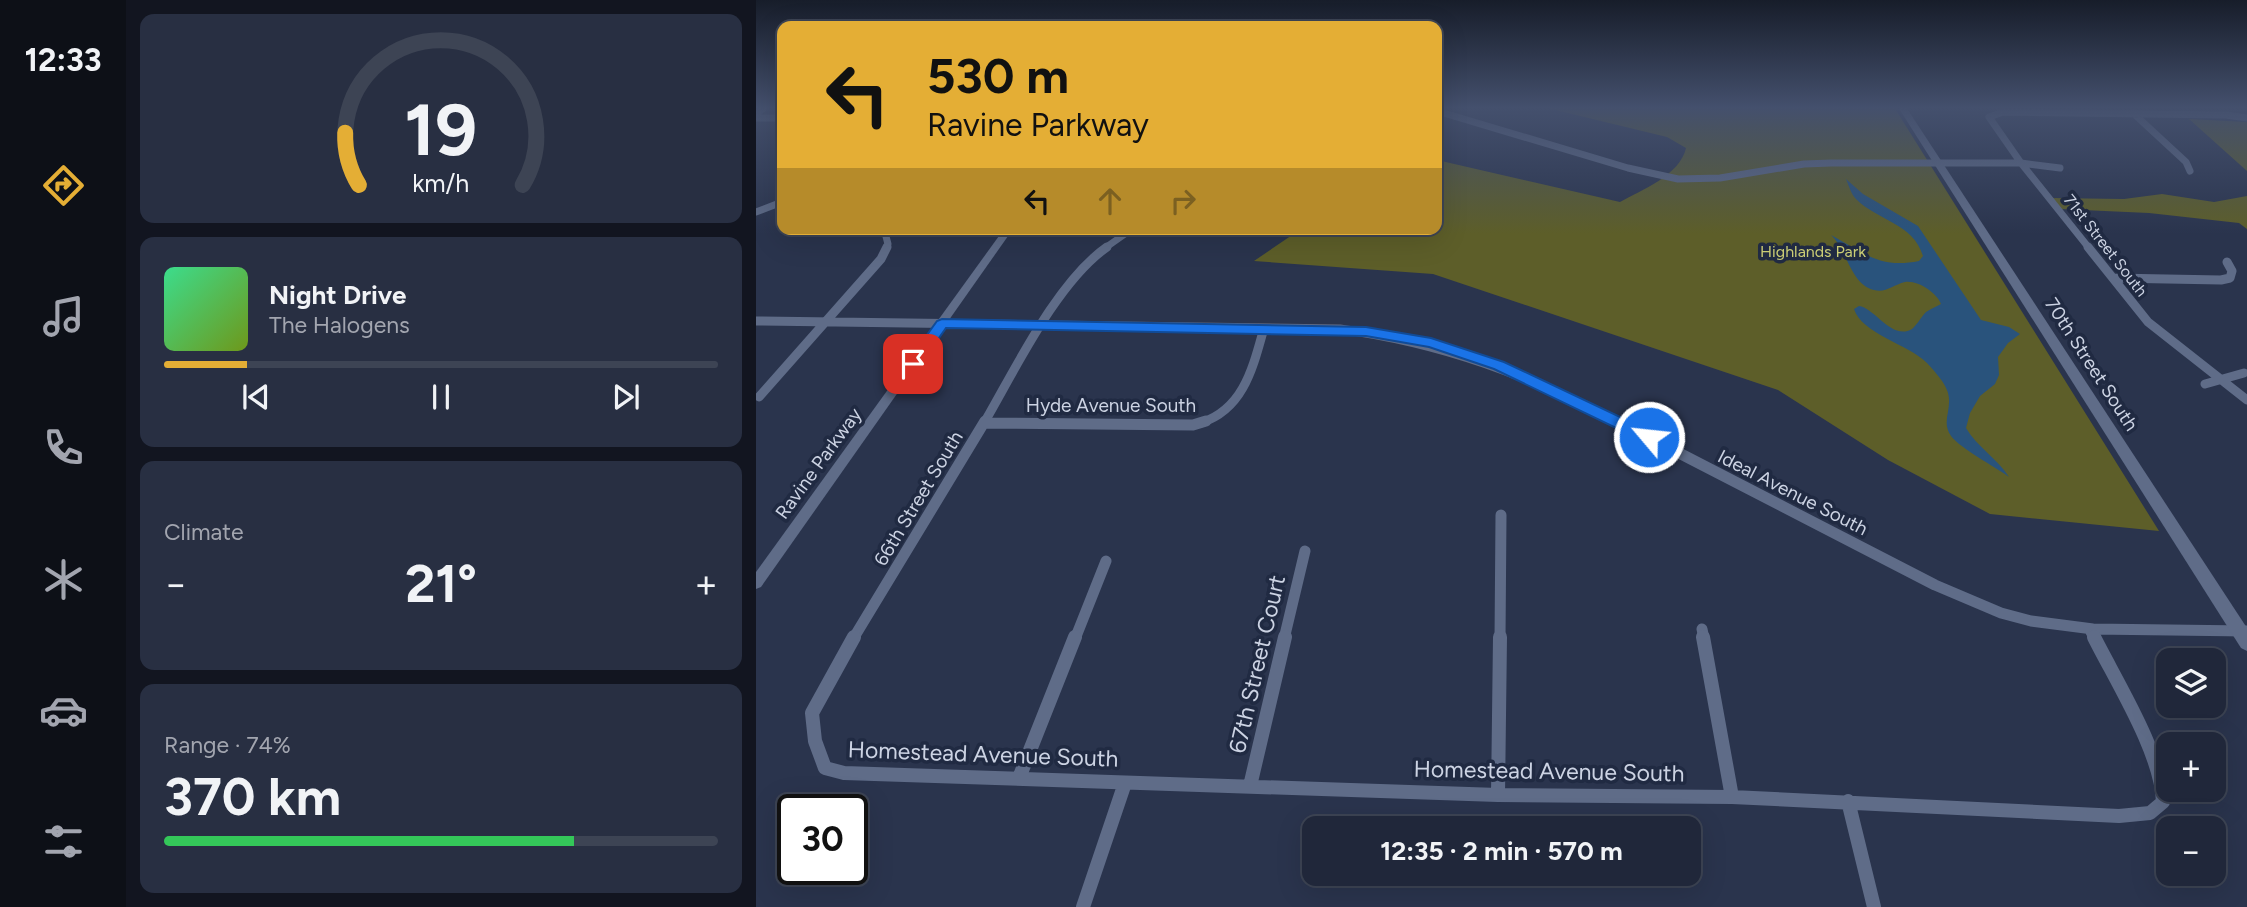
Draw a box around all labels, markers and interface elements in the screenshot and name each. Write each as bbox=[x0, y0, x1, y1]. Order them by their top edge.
text: 12:33 bbox=[24, 41, 102, 79]
text: 530 m bbox=[927, 46, 1069, 105]
icon: left bbox=[812, 49, 903, 140]
text: 19 bbox=[405, 86, 477, 173]
text: Ravine Parkway bbox=[927, 106, 1149, 144]
icon: directions bbox=[39, 161, 88, 210]
text: km/h bbox=[412, 167, 470, 197]
icon: left bbox=[1018, 182, 1056, 220]
icon: ahead bbox=[1091, 182, 1129, 220]
icon: right bbox=[1164, 182, 1202, 220]
street label: 71st Street South bbox=[2060, 190, 2151, 300]
park label: Highlands Park bbox=[1760, 242, 1866, 261]
text: Night Drive bbox=[269, 279, 406, 311]
icon: music bbox=[39, 292, 88, 341]
street label: 70th Street South bbox=[2040, 294, 2143, 435]
text: The Halogens bbox=[269, 311, 410, 339]
pin bbox=[883, 334, 943, 394]
icon: arrive bbox=[894, 345, 932, 383]
icon: previous bbox=[237, 378, 275, 416]
icon: pause bbox=[422, 378, 460, 416]
icon: next bbox=[607, 378, 645, 416]
street label: Hyde Avenue South bbox=[1026, 394, 1196, 417]
position arrow bbox=[1612, 400, 1686, 474]
street label: Ravine Parkway bbox=[770, 403, 866, 523]
icon: phone bbox=[39, 423, 88, 472]
street label: 66th Street South bbox=[869, 427, 968, 570]
street label: Ideal Avenue South bbox=[1714, 445, 1872, 540]
text: Climate bbox=[164, 518, 243, 546]
text: 21° bbox=[405, 553, 477, 615]
icon: climate bbox=[39, 555, 88, 604]
text: − bbox=[164, 561, 188, 607]
text: + bbox=[694, 561, 718, 607]
street label: 67th Street Court bbox=[1223, 572, 1291, 756]
map controls bbox=[2156, 648, 2226, 886]
button: layers bbox=[2156, 648, 2226, 718]
icon: car bbox=[39, 686, 88, 735]
text: Range · 74% bbox=[164, 731, 291, 759]
button: + bbox=[2156, 732, 2226, 802]
street label: Homestead Avenue South bbox=[847, 735, 1119, 773]
street label: Homestead Avenue South bbox=[1413, 755, 1685, 787]
text: 370 km bbox=[164, 766, 341, 828]
speed limit sign: 30 bbox=[777, 794, 868, 885]
button: − bbox=[2156, 816, 2226, 886]
icon: filters bbox=[39, 817, 88, 866]
text: 12:35 · 2 min · 570 m bbox=[1380, 835, 1623, 867]

